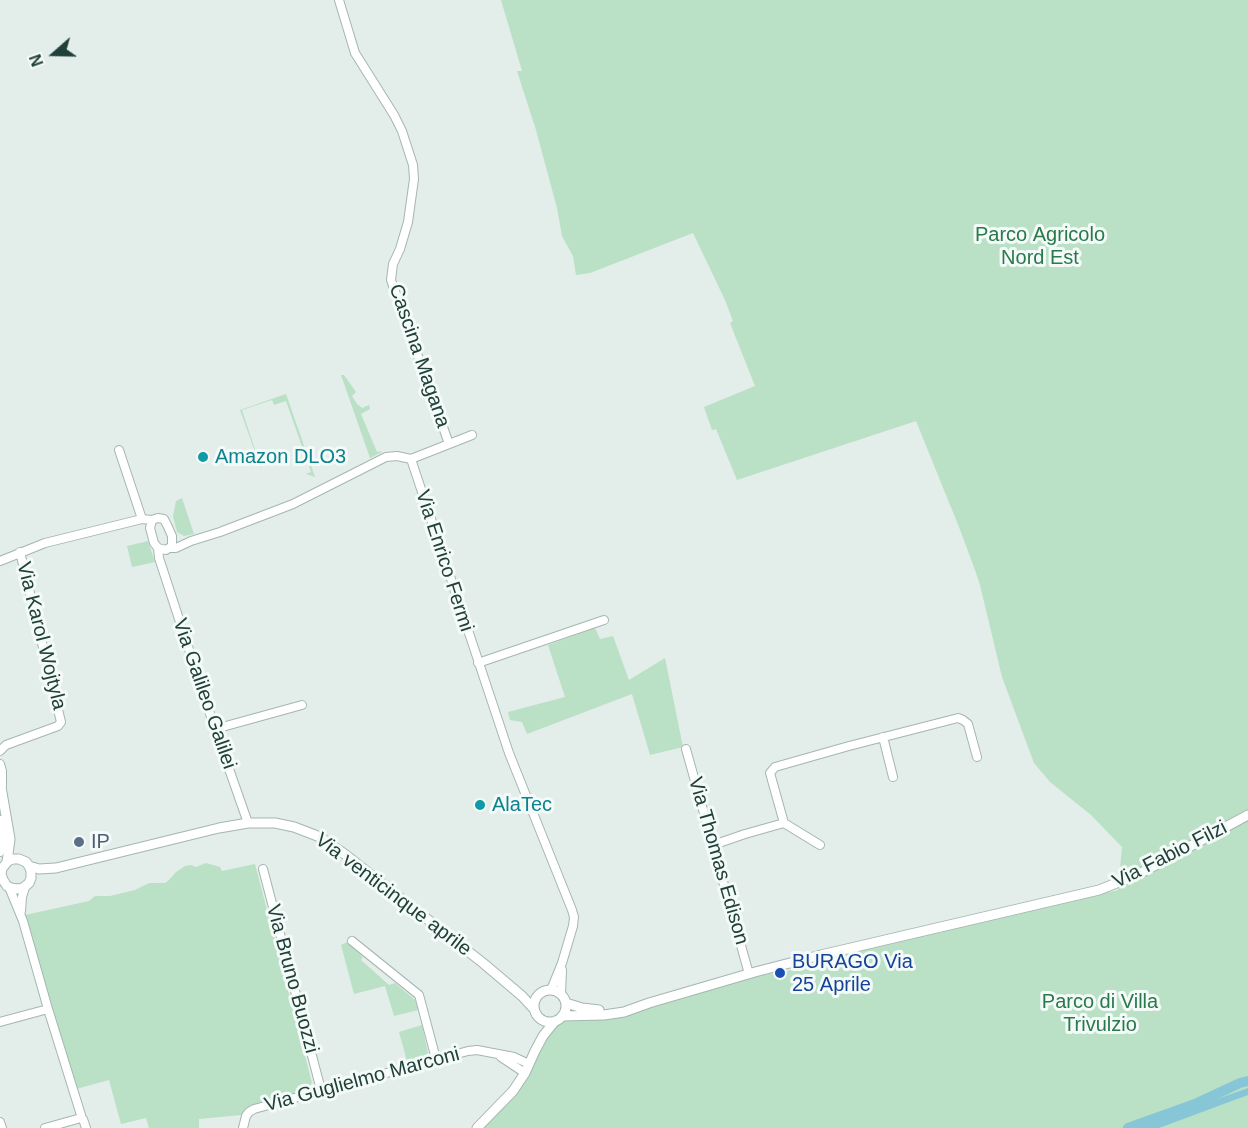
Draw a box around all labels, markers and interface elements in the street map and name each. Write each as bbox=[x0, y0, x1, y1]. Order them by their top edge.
north arrow bbox=[24, 24, 84, 84]
text: N bbox=[27, 52, 47, 69]
park label: Parco Agricolo Nord Est bbox=[975, 223, 1105, 270]
street label: Cascina Magana bbox=[383, 281, 455, 431]
place label: Amazon DLO3 bbox=[215, 445, 346, 469]
marker: Amazon DLO3 bbox=[196, 450, 210, 464]
street label: Via Enrico Fermi bbox=[410, 487, 478, 635]
street label: Via Karol Wojtyla bbox=[11, 560, 71, 712]
street label: Via Galileo Galilei bbox=[167, 616, 241, 772]
street label: Via Thomas Edison bbox=[683, 775, 753, 947]
place label: AlaTec bbox=[492, 793, 552, 817]
marker: AlaTec bbox=[473, 798, 487, 812]
street label: Via Fabio Filzi bbox=[1109, 816, 1231, 894]
street label: Via venticinque aprile bbox=[310, 828, 476, 962]
place label: IP bbox=[91, 830, 110, 854]
marker: IP bbox=[72, 835, 86, 849]
street label: Via Bruno Buozzi bbox=[261, 902, 323, 1056]
place label: BURAGO Via 25 Aprile bbox=[792, 950, 913, 997]
marker: BURAGO Via 25 Aprile bbox=[773, 966, 787, 980]
park label: Parco di Villa Trivulzio bbox=[1042, 990, 1158, 1037]
street label: Via Guglielmo Marconi bbox=[262, 1042, 462, 1118]

